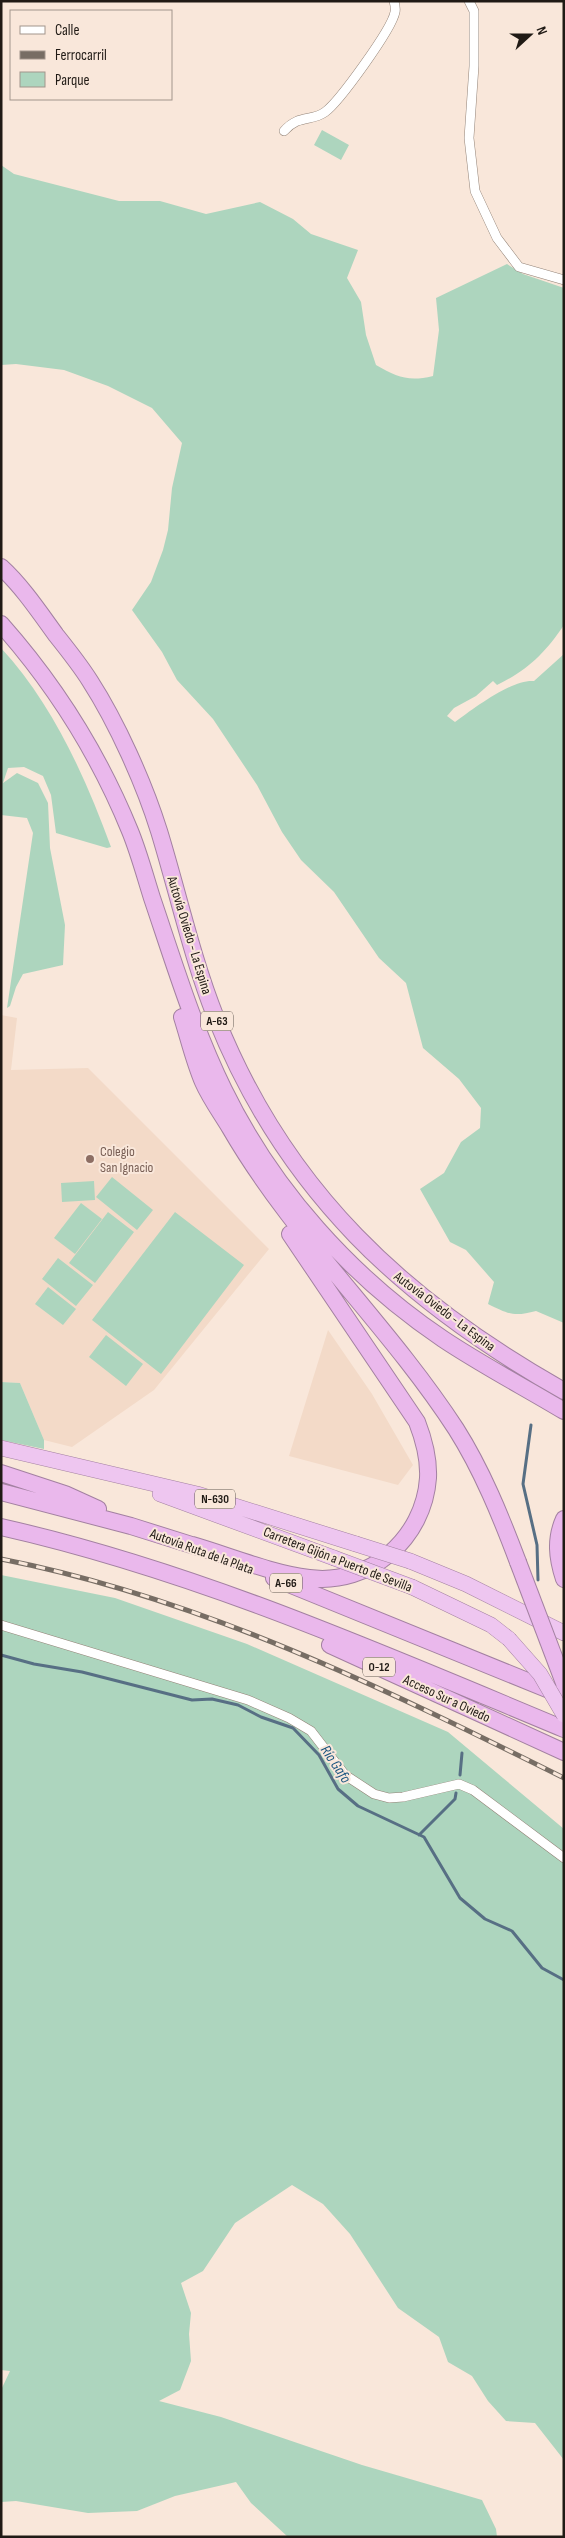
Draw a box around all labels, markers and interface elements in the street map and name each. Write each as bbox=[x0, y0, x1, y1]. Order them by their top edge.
legend bbox=[10, 10, 172, 100]
north arrow bbox=[505, 10, 555, 60]
text: Calle bbox=[55, 21, 79, 40]
text: N bbox=[532, 24, 551, 37]
text: Ferrocarril bbox=[55, 46, 107, 65]
text: Parque bbox=[55, 71, 90, 90]
street label: Autovía Oviedo - La Espina bbox=[163, 873, 216, 996]
road number: A-63 bbox=[201, 1011, 233, 1030]
place label: Colegio San Ignacio bbox=[100, 1143, 154, 1176]
marker: Colegio San Ignacio bbox=[84, 1153, 96, 1165]
street label: Autovía Oviedo - La Espina bbox=[390, 1267, 499, 1355]
road number: N-630 bbox=[195, 1490, 235, 1508]
street label: Carretera Gijón a Puerto de Sevilla bbox=[261, 1523, 415, 1596]
street label: Autovía Ruta de la Plata bbox=[147, 1525, 256, 1578]
road number: A-66 bbox=[270, 1574, 302, 1592]
road number: O-12 bbox=[363, 1658, 395, 1676]
street label: Acceso Sur a Oviedo bbox=[400, 1670, 493, 1726]
water label: Río Gafo bbox=[316, 1742, 355, 1787]

